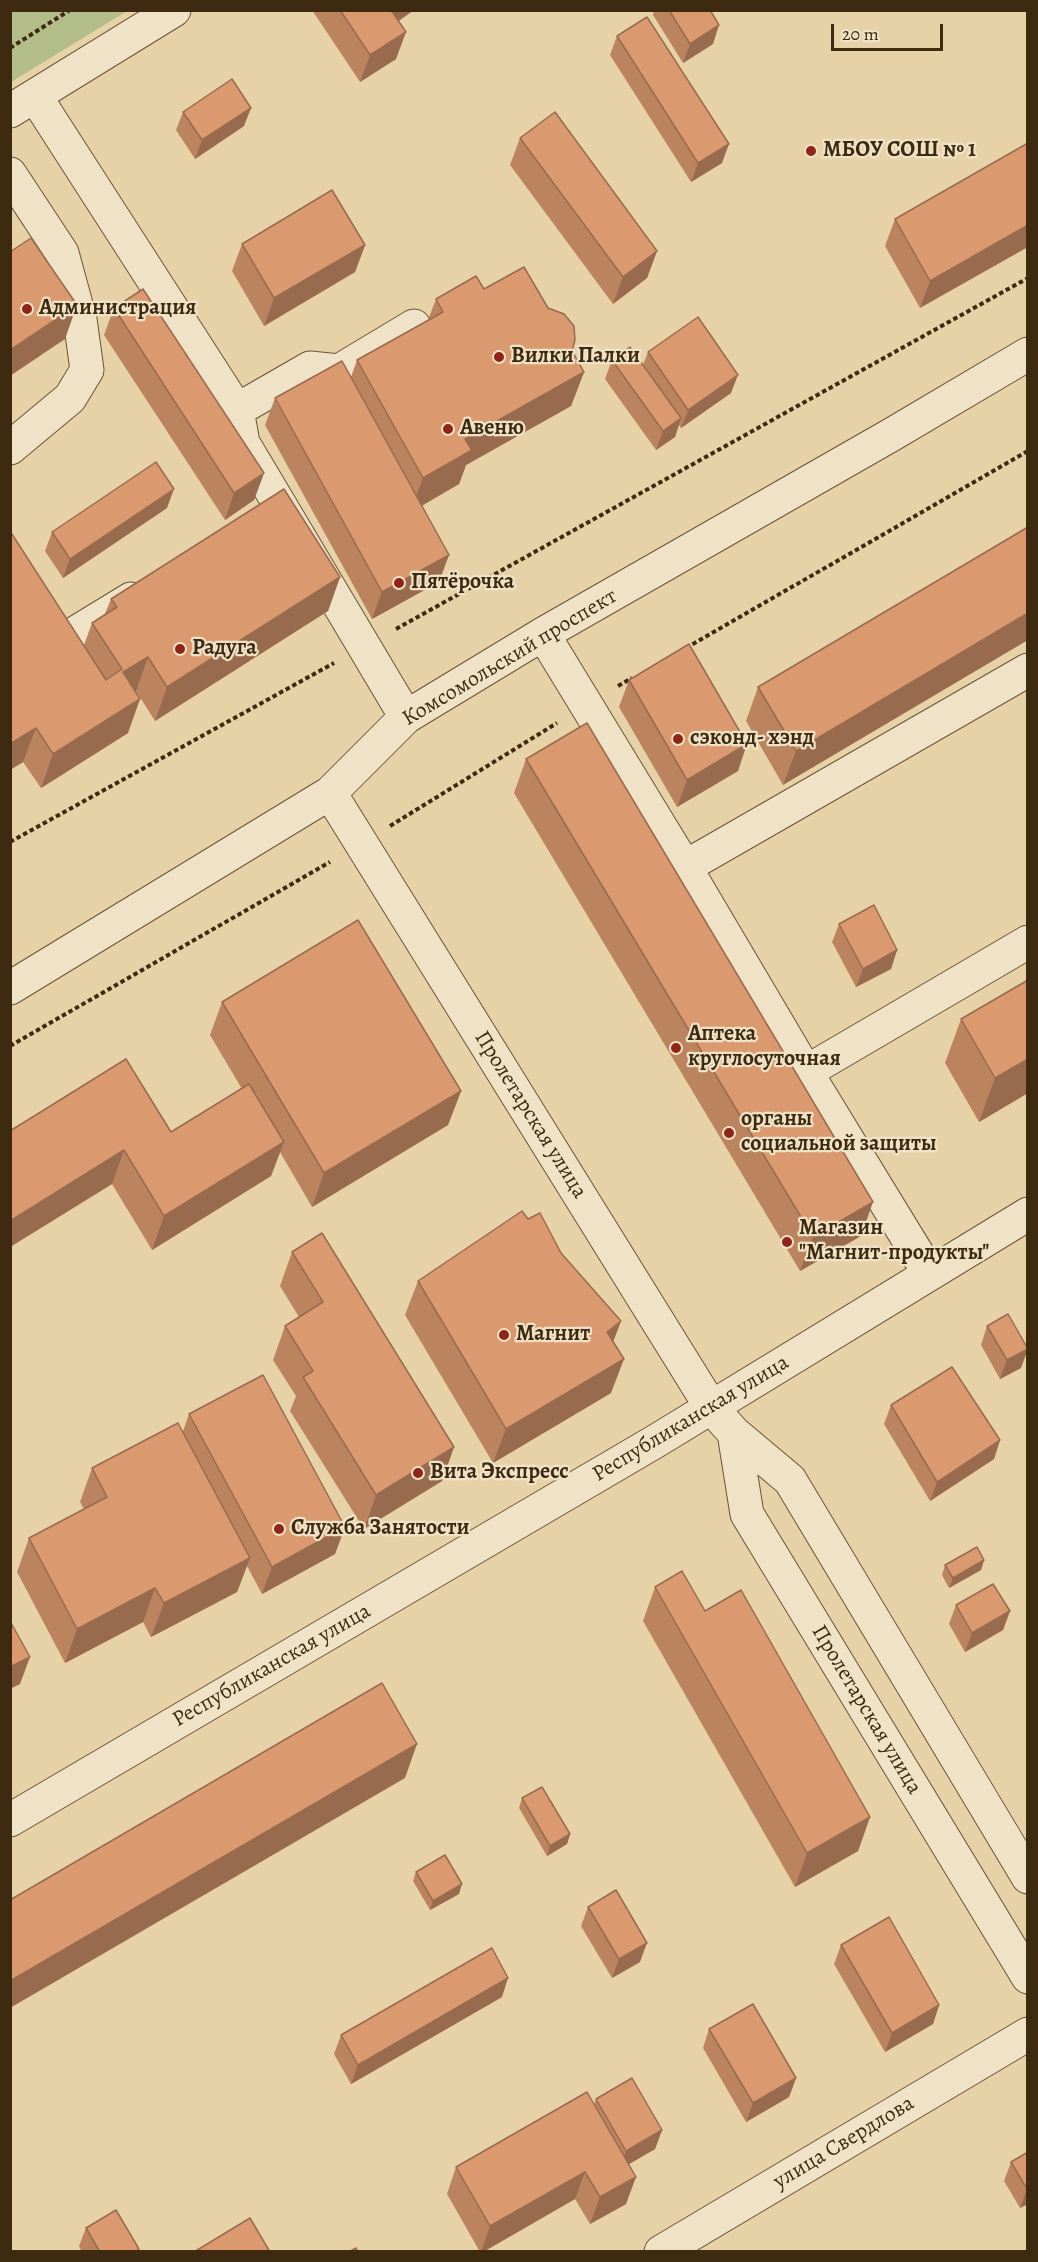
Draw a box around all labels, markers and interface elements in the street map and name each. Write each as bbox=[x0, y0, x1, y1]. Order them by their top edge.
scale bar bbox=[834, 12, 946, 50]
text: 20 m bbox=[842, 22, 879, 46]
place label: МБОУ СОШ № 1 bbox=[823, 138, 976, 164]
marker: МБОУ СОШ № 1 bbox=[804, 144, 818, 158]
place label: Администрация bbox=[39, 296, 196, 322]
marker: Администрация bbox=[20, 302, 34, 316]
place label: Вилки Палки bbox=[511, 344, 640, 370]
marker: Вилки Палки bbox=[492, 350, 506, 364]
place label: Авеню bbox=[460, 416, 524, 442]
marker: Авеню bbox=[441, 422, 455, 436]
place label: Пятёрочка bbox=[411, 570, 514, 596]
marker: Пятёрочка bbox=[392, 576, 406, 590]
street label: Комсомольский проспект bbox=[398, 583, 622, 733]
place label: Радуга bbox=[192, 636, 257, 662]
marker: Радуга bbox=[173, 642, 187, 656]
place label: сэконд- хэнд bbox=[690, 726, 814, 752]
marker: сэконд- хэнд bbox=[671, 732, 685, 746]
place label: Аптека круглосуточная bbox=[688, 1022, 841, 1074]
street label: Пролетарская улица bbox=[468, 1026, 592, 1204]
marker: Аптека круглосуточная bbox=[669, 1041, 683, 1055]
place label: органы социальной защиты bbox=[741, 1107, 937, 1158]
marker: органы социальной защиты bbox=[722, 1126, 736, 1140]
place label: Магазин "Магнит-продукты" bbox=[799, 1216, 989, 1268]
marker: Магазин "Магнит-продукты" bbox=[780, 1235, 794, 1249]
place label: Магнит bbox=[516, 1322, 590, 1348]
marker: Магнит bbox=[497, 1328, 511, 1342]
street label: Республиканская улица bbox=[588, 1350, 794, 1488]
place label: Вита Экспресс bbox=[430, 1460, 569, 1486]
marker: Вита Экспресс bbox=[411, 1466, 425, 1480]
place label: Служба Занятости bbox=[291, 1516, 470, 1542]
marker: Служба Занятости bbox=[272, 1522, 286, 1536]
street label: Республиканская улица bbox=[168, 1599, 376, 1733]
street label: Пролетарская улица bbox=[805, 1621, 927, 1799]
street label: улица Свердлова bbox=[769, 2091, 919, 2195]

